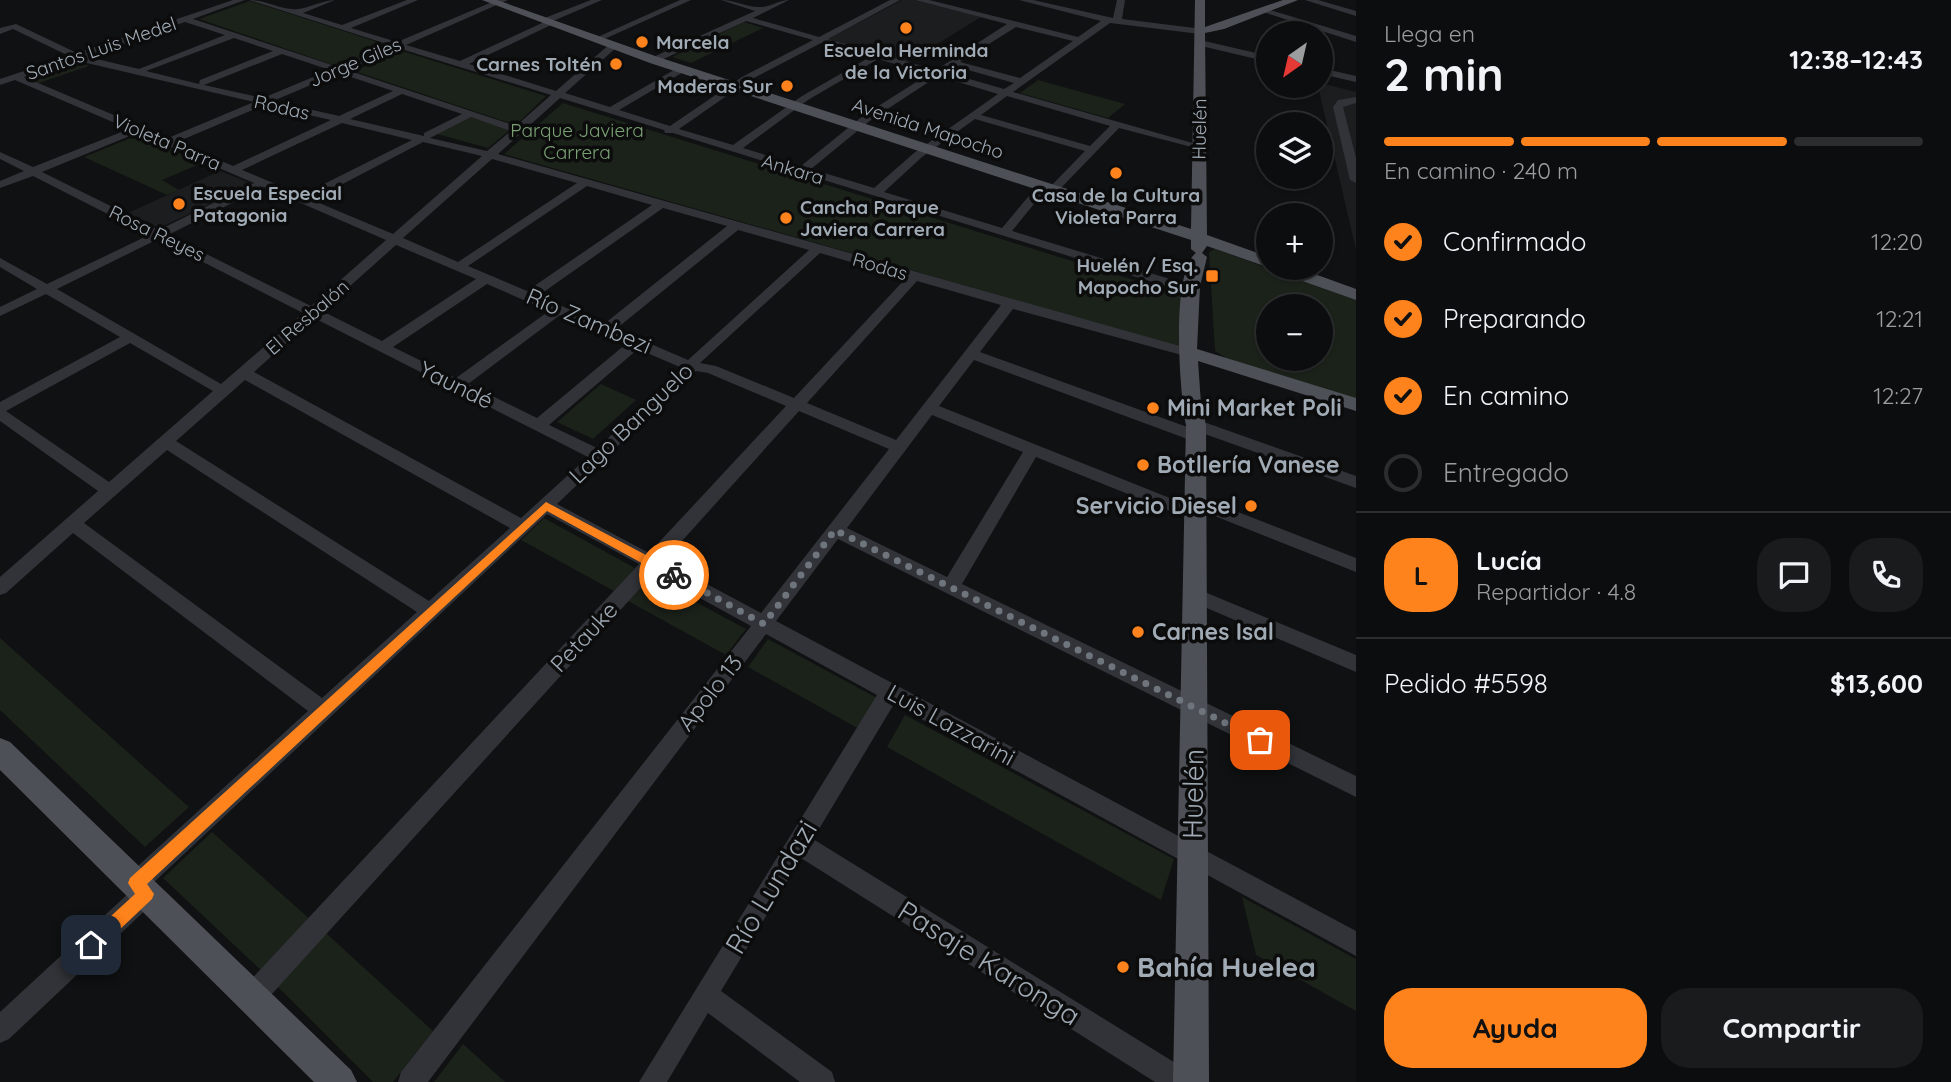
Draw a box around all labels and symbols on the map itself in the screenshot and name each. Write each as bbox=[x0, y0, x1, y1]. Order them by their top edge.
street label: Santos Luis Medel bbox=[23, 11, 179, 85]
marker: Escuela Herminda de la Victoria bbox=[898, 20, 914, 36]
north arrow bbox=[1256, 21, 1334, 98]
place label: Marcela bbox=[656, 30, 729, 54]
street label: Jorge Giles bbox=[305, 32, 405, 92]
marker: Marcela bbox=[634, 34, 650, 50]
place label: Escuela Herminda de la Victoria bbox=[824, 38, 988, 84]
place label: Carnes Toltén bbox=[476, 52, 602, 76]
marker: Carnes Toltén bbox=[608, 56, 624, 72]
place label: Maderas Sur bbox=[657, 74, 773, 98]
marker: Maderas Sur bbox=[779, 78, 795, 94]
street label: Rodas bbox=[252, 89, 312, 125]
street label: Avenida Mapocho bbox=[849, 92, 1007, 164]
street label: Huelén bbox=[1186, 98, 1212, 160]
street label: Violeta Parra bbox=[109, 109, 225, 175]
park label: Parque Javiera Carrera bbox=[510, 118, 644, 164]
street label: Ankara bbox=[759, 148, 827, 190]
marker: Casa de la Cultura Violeta Parra bbox=[1108, 165, 1124, 181]
place label: Escuela Especial Patagonia bbox=[193, 181, 342, 227]
place label: Casa de la Cultura Violeta Parra bbox=[1032, 183, 1200, 229]
place label: Cancha Parque Javiera Carrera bbox=[800, 195, 945, 241]
marker: Escuela Especial Patagonia bbox=[171, 196, 187, 212]
street label: Rosa Reyes bbox=[105, 200, 209, 267]
marker: Cancha Parque Javiera Carrera bbox=[778, 210, 794, 226]
street label: Rodas bbox=[850, 247, 910, 285]
place label: Huelén / Esq. Mapocho Sur bbox=[1076, 253, 1198, 299]
marker: Huelén / Esq. Mapocho Sur bbox=[1204, 268, 1220, 284]
street label: El Resbalón bbox=[260, 274, 354, 360]
street label: Río Zambezi bbox=[522, 281, 656, 360]
street label: Yaundé bbox=[414, 354, 498, 415]
street label: Lago Banguelo bbox=[562, 356, 699, 489]
place label: Mini Market Poli bbox=[1167, 393, 1342, 422]
marker: Mini Market Poli bbox=[1145, 400, 1161, 416]
place label: Botllería Vanese bbox=[1157, 450, 1340, 479]
marker: Botllería Vanese bbox=[1135, 457, 1151, 473]
place label: Servicio Diesel bbox=[1076, 491, 1237, 520]
marker: Servicio Diesel bbox=[1243, 498, 1259, 514]
courier bbox=[639, 540, 709, 610]
street label: Petauke bbox=[544, 595, 624, 678]
place label: Carnes Isal bbox=[1152, 617, 1274, 646]
marker: Carnes Isal bbox=[1130, 624, 1146, 640]
street label: Apolo 13 bbox=[671, 649, 748, 736]
street label: Luis Lazzarini bbox=[882, 678, 1020, 772]
pin bbox=[1230, 710, 1290, 770]
street label: Huelén bbox=[1174, 749, 1211, 839]
street label: Río Lundazi bbox=[717, 814, 824, 960]
street label: Pasaje Karonga bbox=[892, 893, 1087, 1033]
pin bbox=[61, 915, 121, 975]
place label: Bahía Huelea bbox=[1137, 949, 1316, 984]
marker: Bahía Huelea bbox=[1115, 959, 1131, 975]

